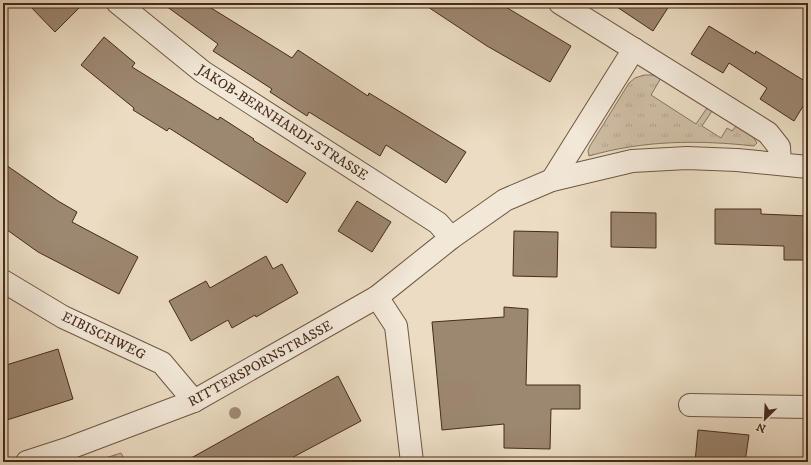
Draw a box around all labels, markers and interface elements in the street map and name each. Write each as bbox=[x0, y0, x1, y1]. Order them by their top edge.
street label: JAKOB-BERNHARDI-STRASSE bbox=[192, 60, 371, 185]
street label: EIBISCHWEG bbox=[59, 308, 149, 364]
street label: RITTERSPORNSTRASSE bbox=[185, 317, 336, 411]
north arrow bbox=[745, 399, 785, 439]
text: N bbox=[754, 419, 768, 435]

